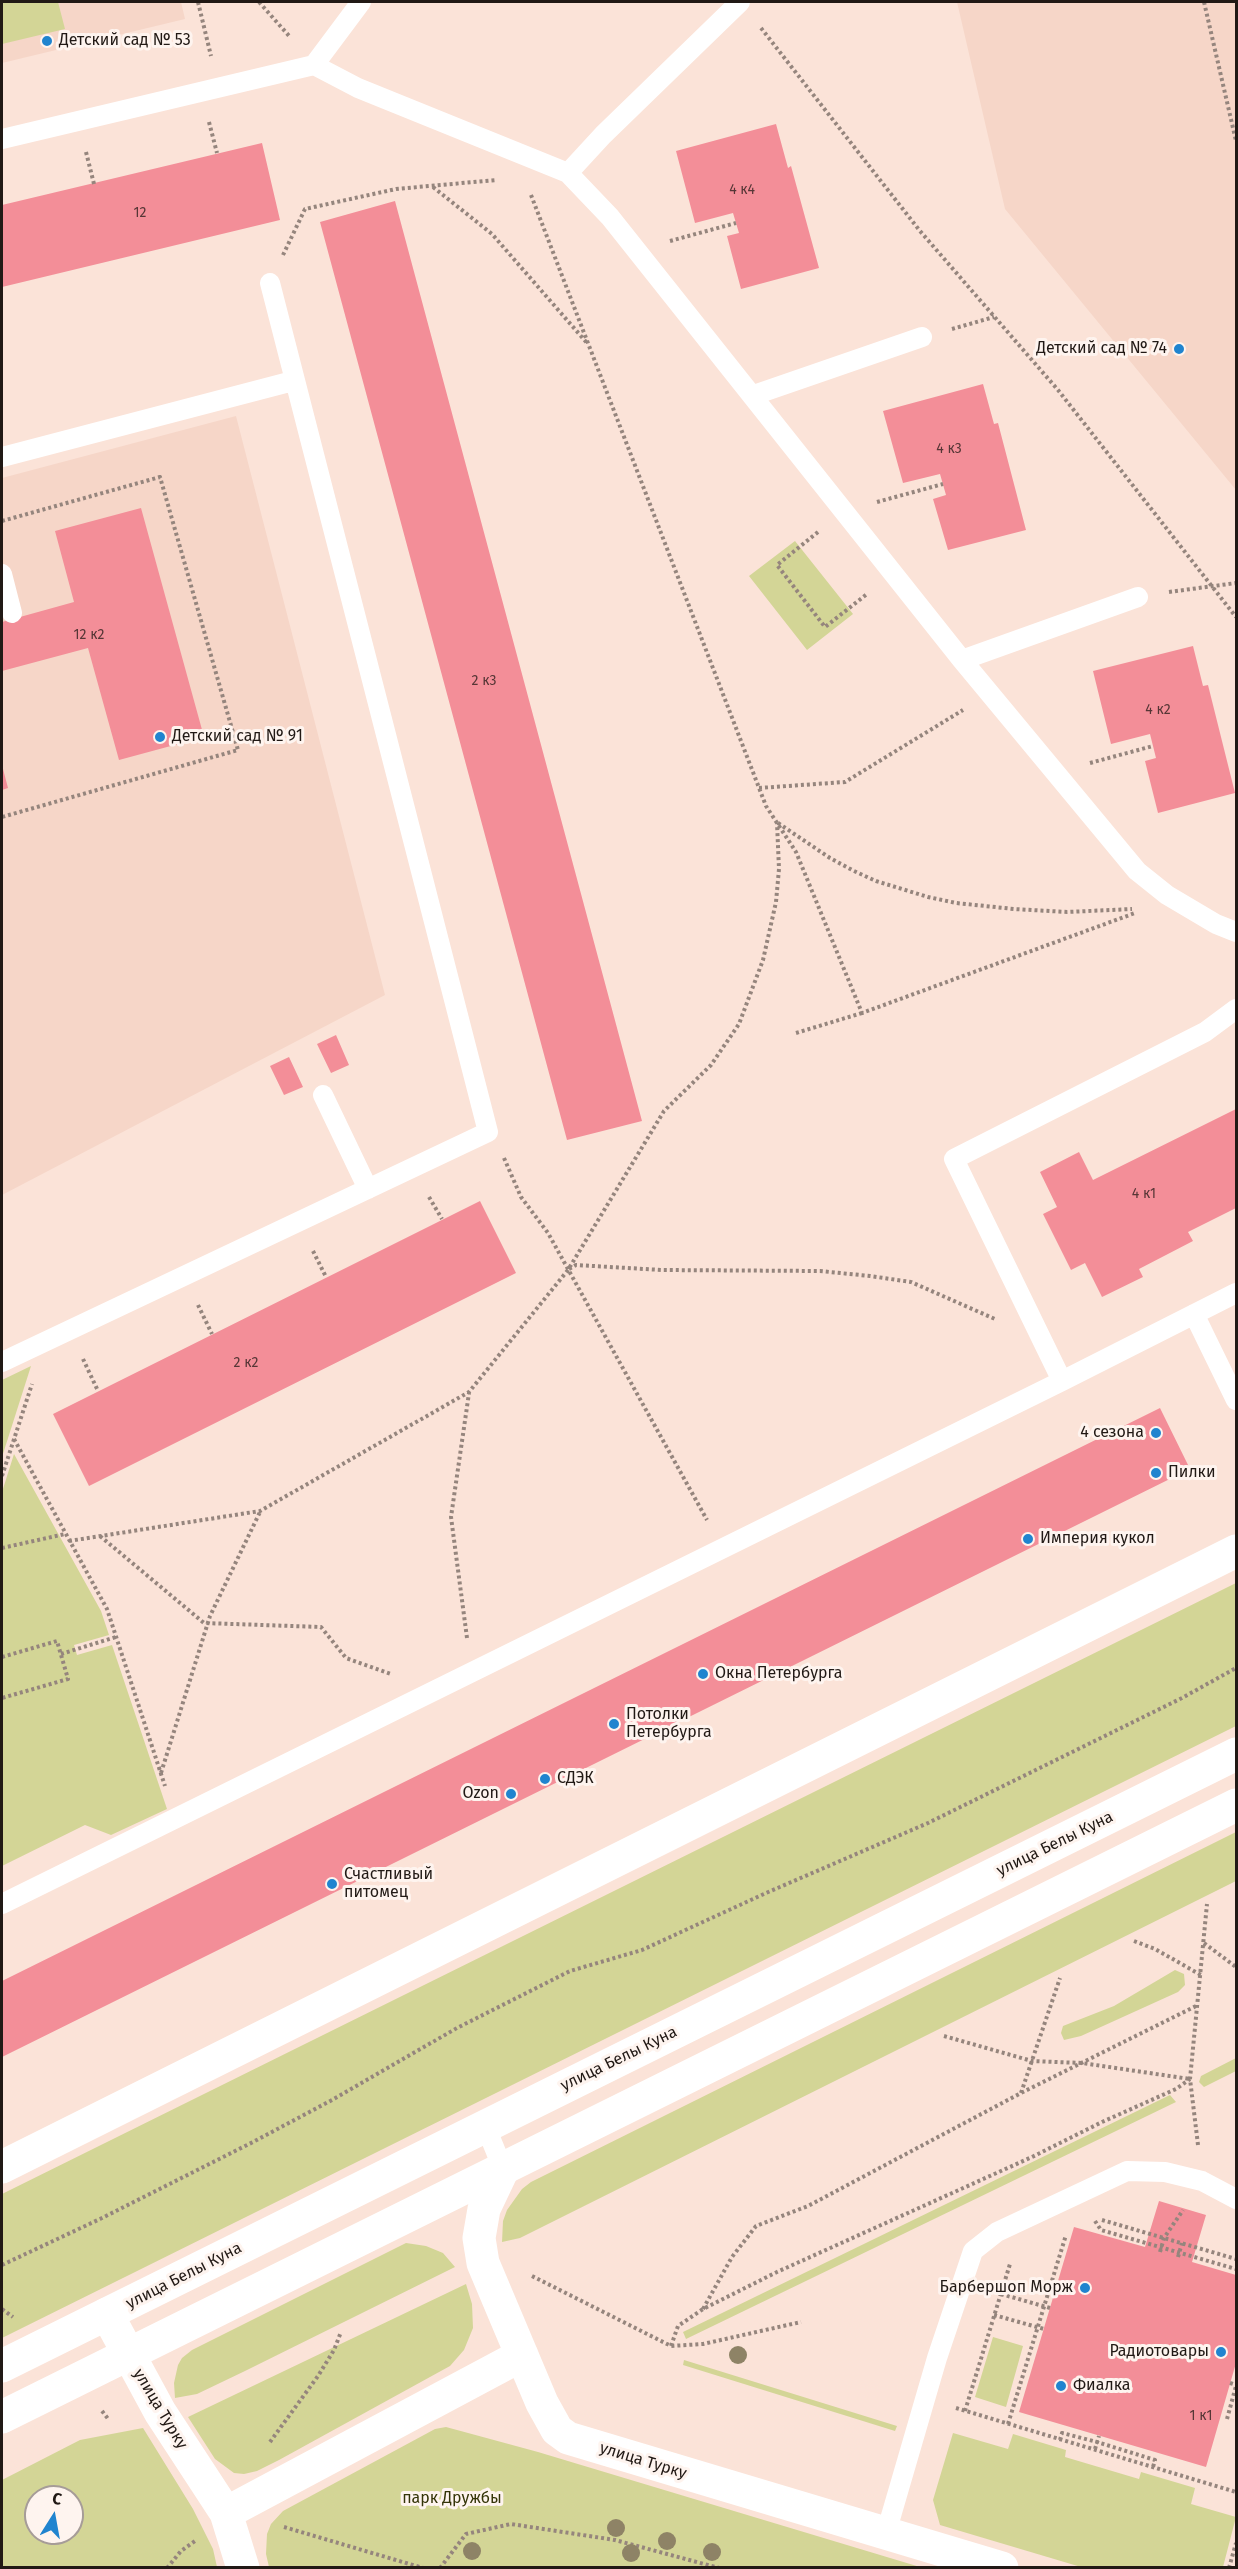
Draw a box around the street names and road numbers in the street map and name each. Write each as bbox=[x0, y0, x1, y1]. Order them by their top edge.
street label: улица Белы Куна bbox=[994, 1807, 1116, 1881]
street label: улица Белы Куна bbox=[558, 2022, 680, 2096]
street label: улица Белы Куна bbox=[123, 2239, 245, 2313]
street label: улица Турку bbox=[129, 2365, 191, 2453]
street label: улица Турку bbox=[597, 2439, 689, 2483]

